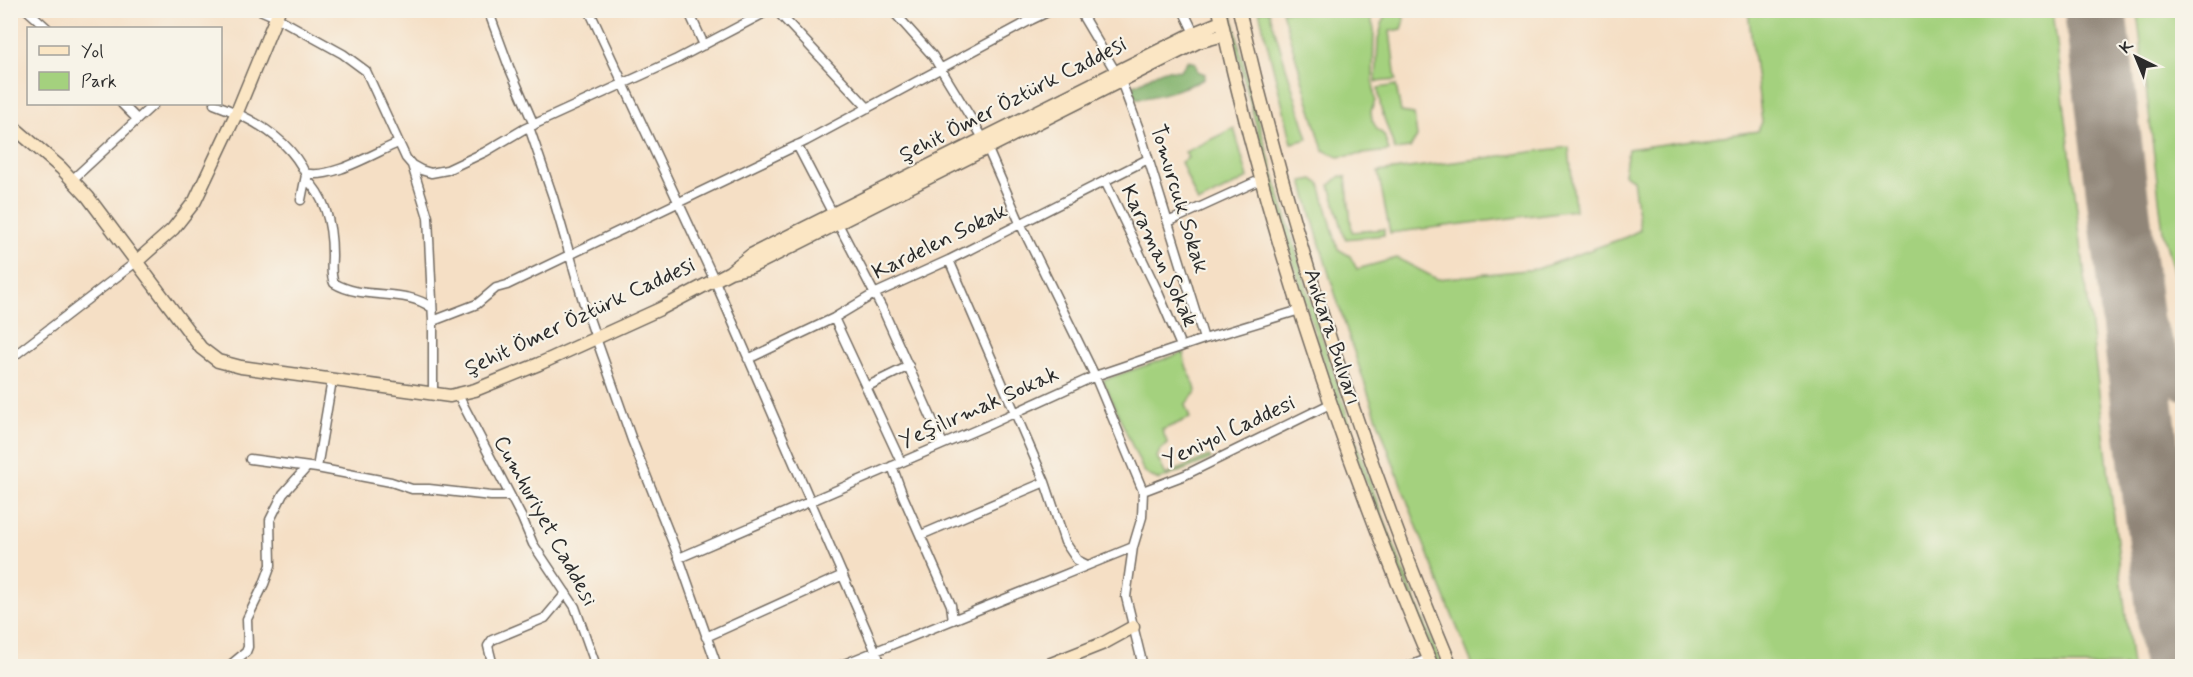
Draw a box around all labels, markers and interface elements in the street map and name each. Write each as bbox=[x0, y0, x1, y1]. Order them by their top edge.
legend bbox=[27, 27, 222, 105]
north arrow bbox=[2106, 27, 2166, 87]
street label: Şehit Ömer Öztürk Caddesi bbox=[895, 30, 1131, 170]
text: K bbox=[2116, 35, 2139, 59]
text: Yol bbox=[81, 40, 104, 64]
text: Park bbox=[81, 70, 117, 94]
street label: Tomurcuk Sokak bbox=[1143, 121, 1215, 277]
street label: Karaman Sokak bbox=[1114, 180, 1204, 332]
street label: Kardelen Sokak bbox=[868, 197, 1012, 287]
street label: Şehit Ömer Öztürk Caddesi bbox=[460, 251, 700, 383]
street label: Ankara Bulvarı bbox=[1297, 265, 1367, 409]
street label: Yeşilırmak Sokak bbox=[895, 360, 1063, 456]
street label: Yeniyol Caddesi bbox=[1158, 389, 1300, 475]
street label: Cumhuriyet Caddesi bbox=[487, 431, 604, 611]

